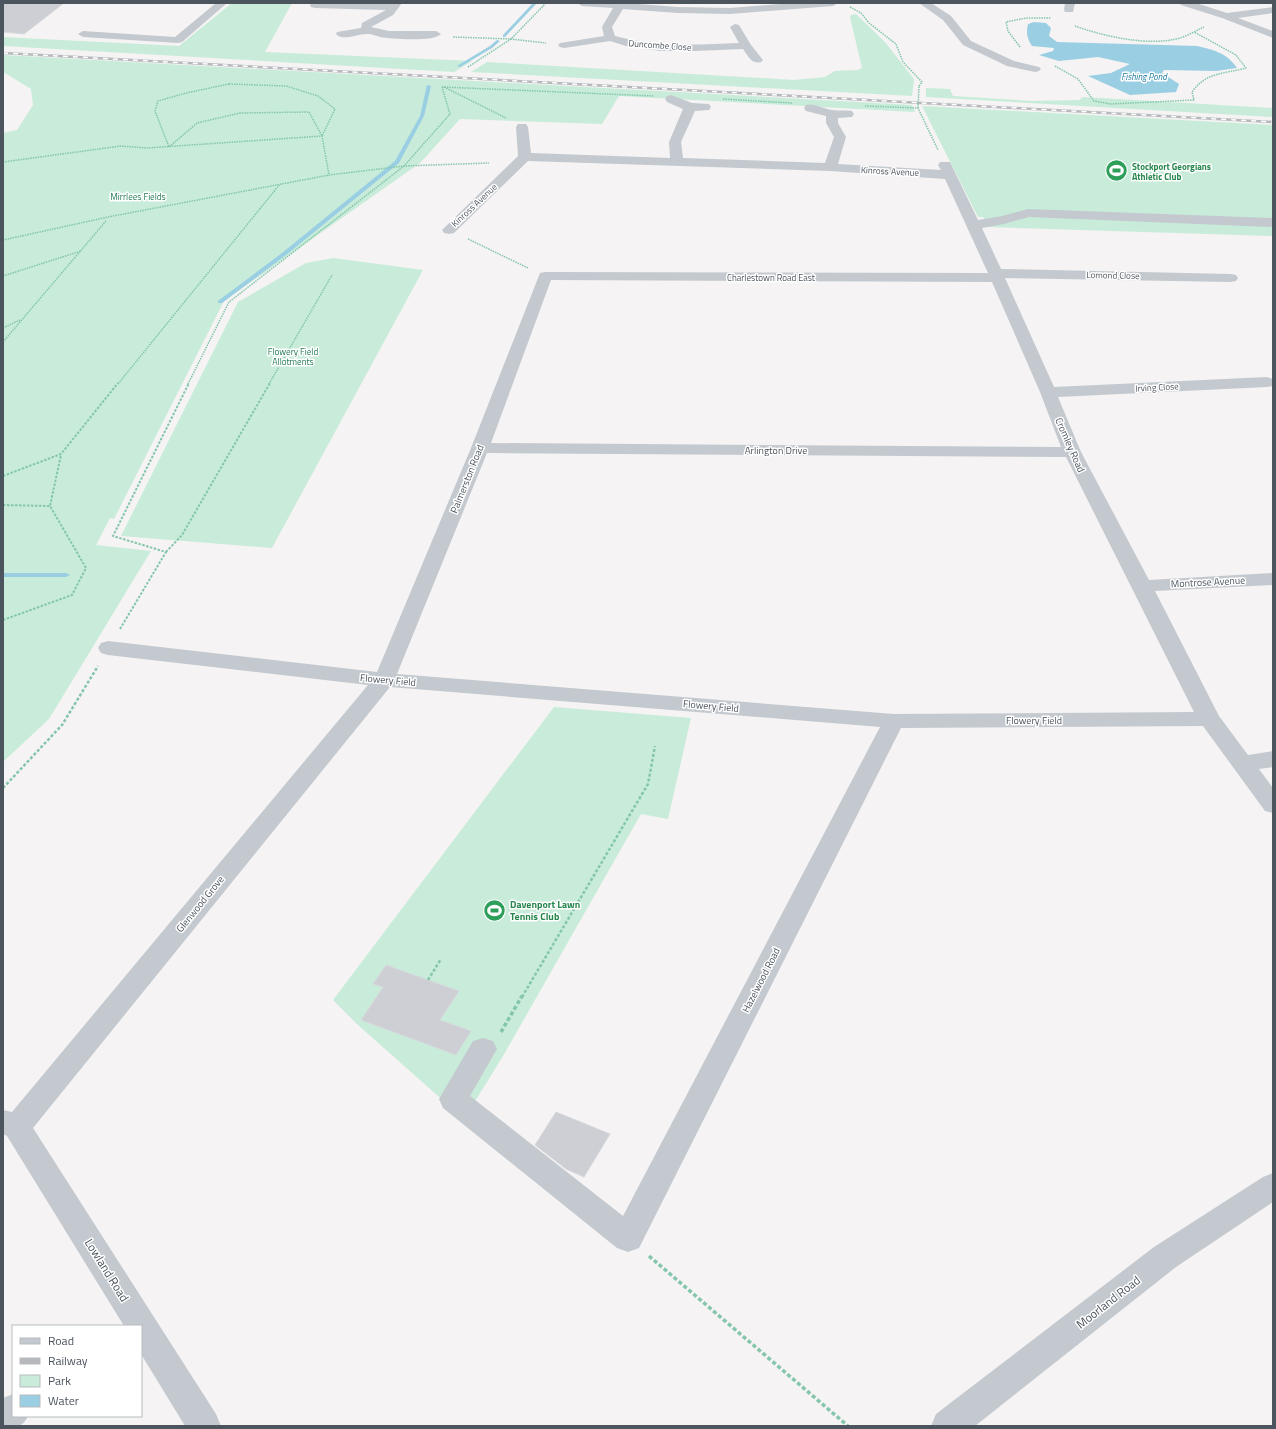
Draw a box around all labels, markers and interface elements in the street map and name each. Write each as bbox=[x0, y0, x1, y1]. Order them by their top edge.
street label: Duncombe Close bbox=[628, 36, 692, 54]
water label: Fishing Pond bbox=[1121, 70, 1168, 83]
sports icon: Stockport Georgians Athletic Club bbox=[1104, 158, 1130, 184]
place label: Stockport Georgians Athletic Club bbox=[1132, 160, 1211, 183]
street label: Kinross Avenue bbox=[861, 163, 920, 179]
street label: Kinross Avenue bbox=[448, 180, 500, 230]
park label: Mirrlees Fields bbox=[110, 190, 166, 203]
street label: Lomond Close bbox=[1086, 268, 1140, 282]
street label: Charlestown Road East bbox=[727, 271, 816, 284]
park label: Flowery Field Allotments bbox=[268, 345, 318, 368]
street label: Irving Close bbox=[1135, 379, 1180, 395]
street label: Cromley Road bbox=[1051, 415, 1089, 475]
street label: Palmerston Road bbox=[446, 442, 488, 516]
street label: Arlington Drive bbox=[745, 443, 807, 458]
street label: Montrose Avenue bbox=[1171, 573, 1245, 591]
street label: Flowery Field bbox=[359, 670, 417, 690]
street label: Flowery Field bbox=[682, 696, 740, 716]
street label: Flowery Field bbox=[1006, 713, 1062, 728]
street label: Glenwood Grove bbox=[172, 872, 228, 936]
sports icon: Davenport Lawn Tennis Club bbox=[481, 897, 507, 923]
place label: Davenport Lawn Tennis Club bbox=[510, 897, 580, 924]
street label: Hazelwood Road bbox=[738, 945, 784, 1015]
street label: Lowland Road bbox=[80, 1235, 134, 1305]
street label: Moorland Road bbox=[1072, 1271, 1144, 1333]
legend bbox=[12, 1325, 142, 1417]
text: Road bbox=[48, 1331, 74, 1350]
text: Railway bbox=[48, 1351, 88, 1370]
text: Park bbox=[48, 1371, 71, 1390]
text: Water bbox=[48, 1391, 79, 1410]

